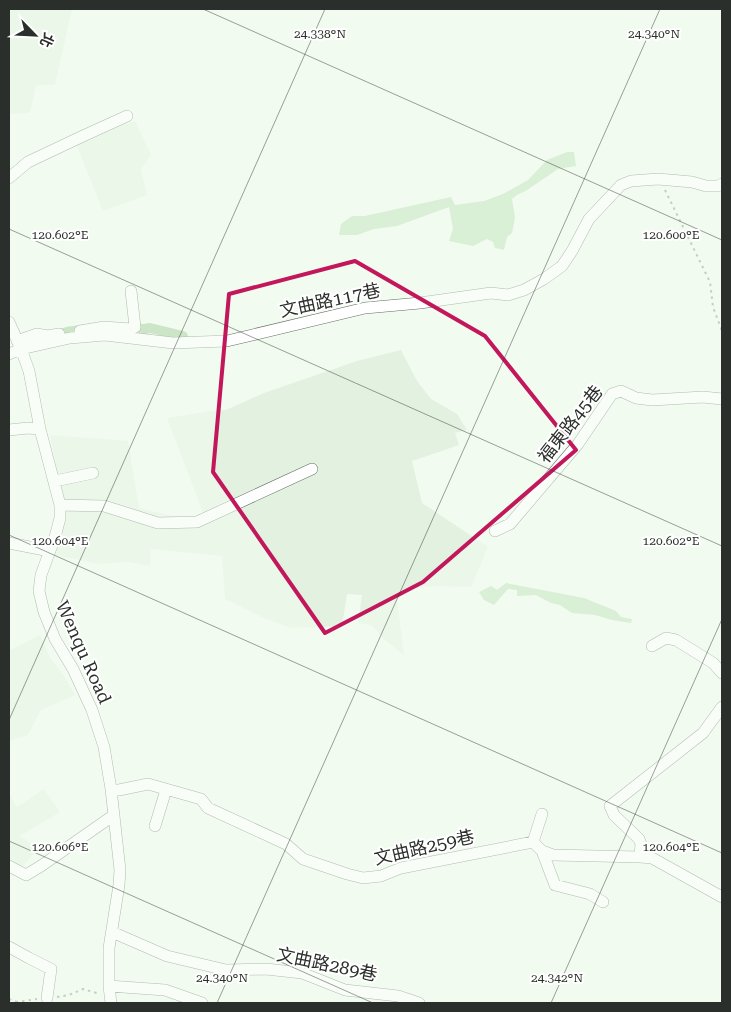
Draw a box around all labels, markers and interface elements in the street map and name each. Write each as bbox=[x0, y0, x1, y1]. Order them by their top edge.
north arrow bbox=[10, 10, 60, 60]
text: 24.338°N bbox=[294, 27, 346, 41]
text: 24.340°N bbox=[628, 27, 680, 41]
text: 北 bbox=[37, 31, 57, 50]
text: 120.602°E bbox=[32, 228, 88, 242]
text: 120.600°E bbox=[643, 228, 699, 242]
street label: 文曲路117巷 bbox=[278, 279, 382, 321]
street label: 福東路45巷 bbox=[533, 381, 607, 467]
text: 120.604°E bbox=[32, 534, 88, 548]
text: 120.602°E bbox=[643, 534, 699, 548]
street label: Wenqu Road bbox=[52, 597, 116, 707]
street label: 文曲路259巷 bbox=[372, 825, 476, 869]
text: 120.606°E bbox=[32, 840, 88, 854]
text: 120.604°E bbox=[643, 840, 699, 854]
street label: 文曲路289巷 bbox=[275, 943, 379, 985]
text: 24.340°N bbox=[196, 971, 248, 985]
text: 24.342°N bbox=[531, 971, 583, 985]

